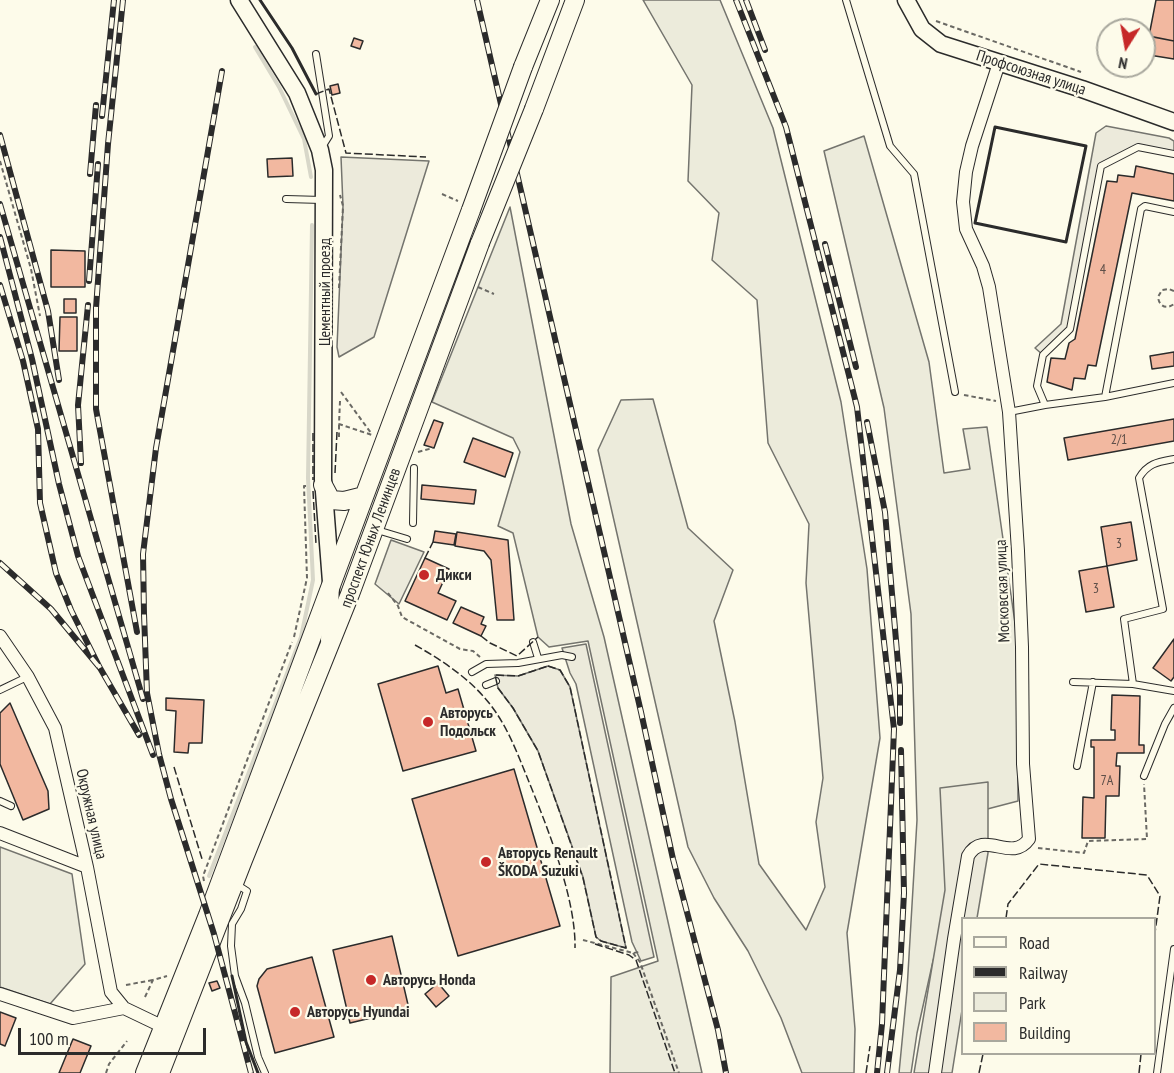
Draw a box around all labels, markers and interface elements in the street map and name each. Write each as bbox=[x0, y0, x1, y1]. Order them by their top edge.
north arrow bbox=[1096, 18, 1156, 78]
street label: Профсоюзная улица bbox=[974, 46, 1088, 100]
text: N bbox=[1117, 53, 1129, 74]
street label: Цементный проезд bbox=[315, 238, 335, 346]
house number: 4 bbox=[1100, 262, 1106, 278]
house number: 2/1 bbox=[1111, 432, 1127, 448]
street label: проспект Юных Ленинцев bbox=[337, 465, 405, 611]
house number: 3 bbox=[1116, 536, 1122, 552]
street label: Московская улица bbox=[992, 539, 1014, 643]
place label: Дикси bbox=[436, 565, 472, 585]
marker: Дикси bbox=[417, 568, 431, 582]
house number: 3 bbox=[1093, 581, 1099, 597]
place label: Авторусь Подольск bbox=[440, 703, 496, 741]
marker: Авторусь Подольск bbox=[421, 715, 435, 729]
street label: Окружная улица bbox=[71, 767, 111, 861]
house number: 7А bbox=[1101, 773, 1113, 789]
place label: Авторусь Renault ŠKODA Suzuki bbox=[498, 843, 598, 881]
marker: Авторусь Renault ŠKODA Suzuki bbox=[479, 855, 493, 869]
legend bbox=[961, 917, 1156, 1055]
text: Road bbox=[1019, 931, 1050, 954]
text: Railway bbox=[1019, 961, 1068, 984]
place label: Авторусь Honda bbox=[383, 970, 476, 990]
marker: Авторусь Honda bbox=[364, 973, 378, 987]
text: Park bbox=[1019, 991, 1046, 1014]
place label: Авторусь Hyundai bbox=[307, 1002, 410, 1022]
marker: Авторусь Hyundai bbox=[288, 1005, 302, 1019]
scale bar bbox=[21, 1016, 208, 1054]
text: Building bbox=[1019, 1021, 1071, 1044]
text: 100 m bbox=[29, 1027, 69, 1050]

